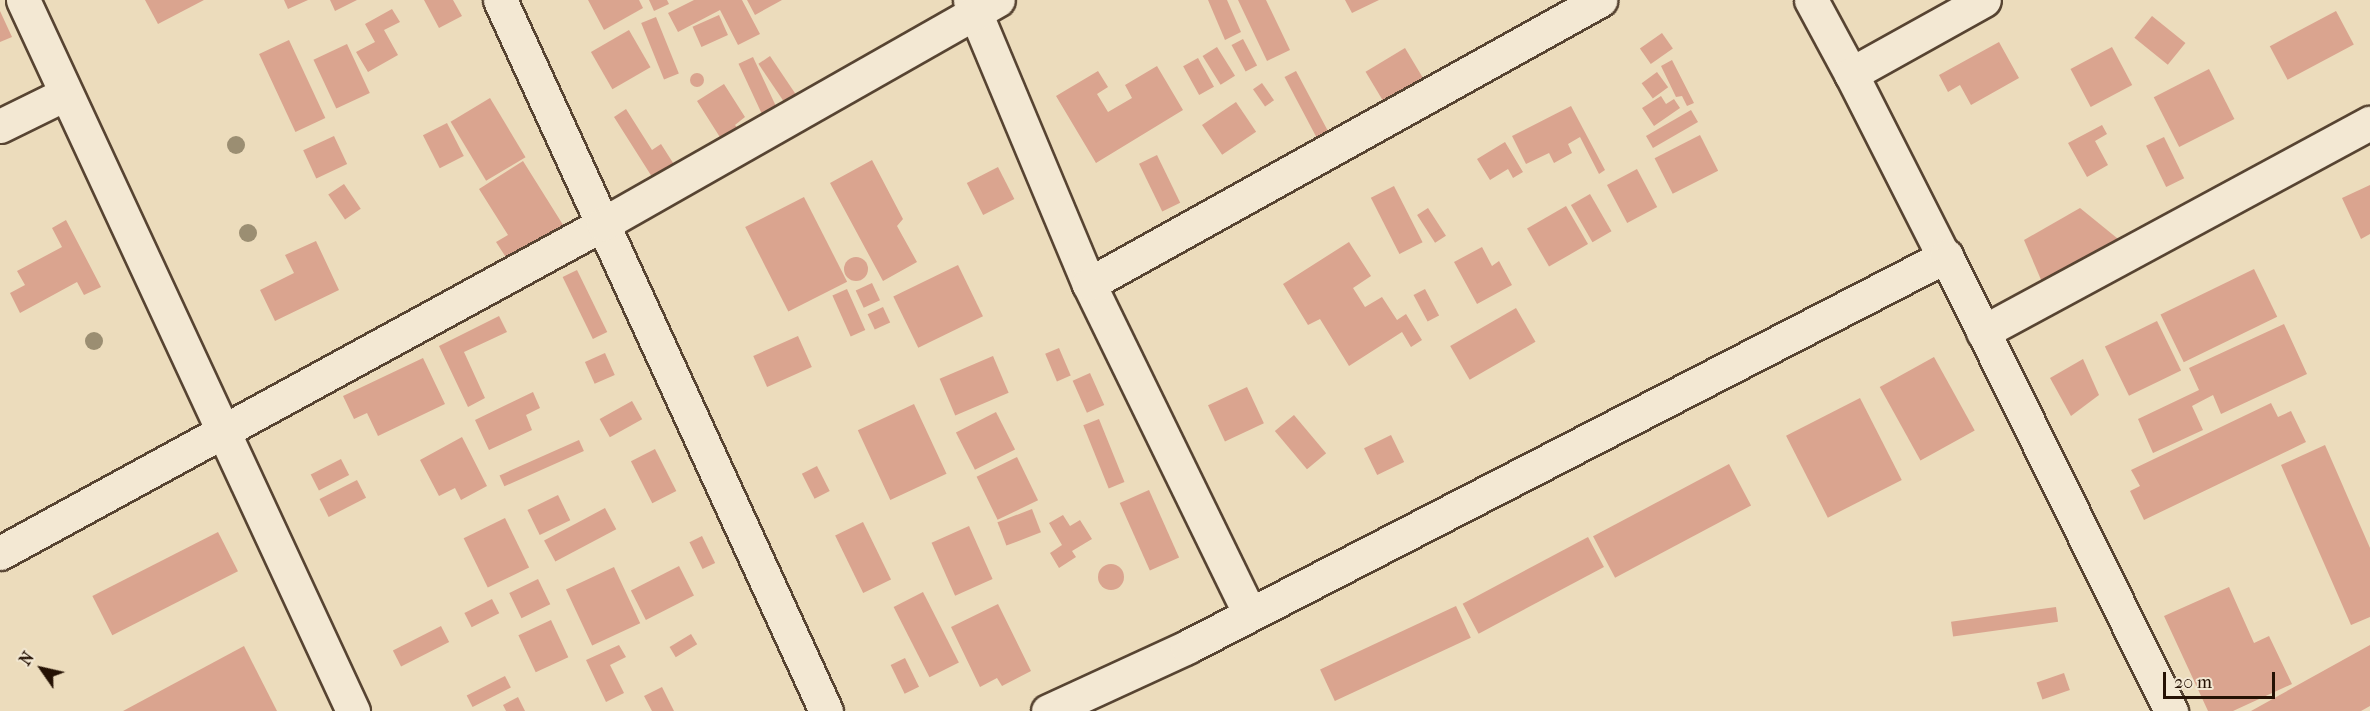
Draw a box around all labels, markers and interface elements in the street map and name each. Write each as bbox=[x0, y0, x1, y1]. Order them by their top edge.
north arrow bbox=[12, 639, 72, 699]
text: N bbox=[15, 648, 38, 669]
scale bar bbox=[2166, 660, 2278, 698]
text: 20 m bbox=[2174, 672, 2212, 693]

